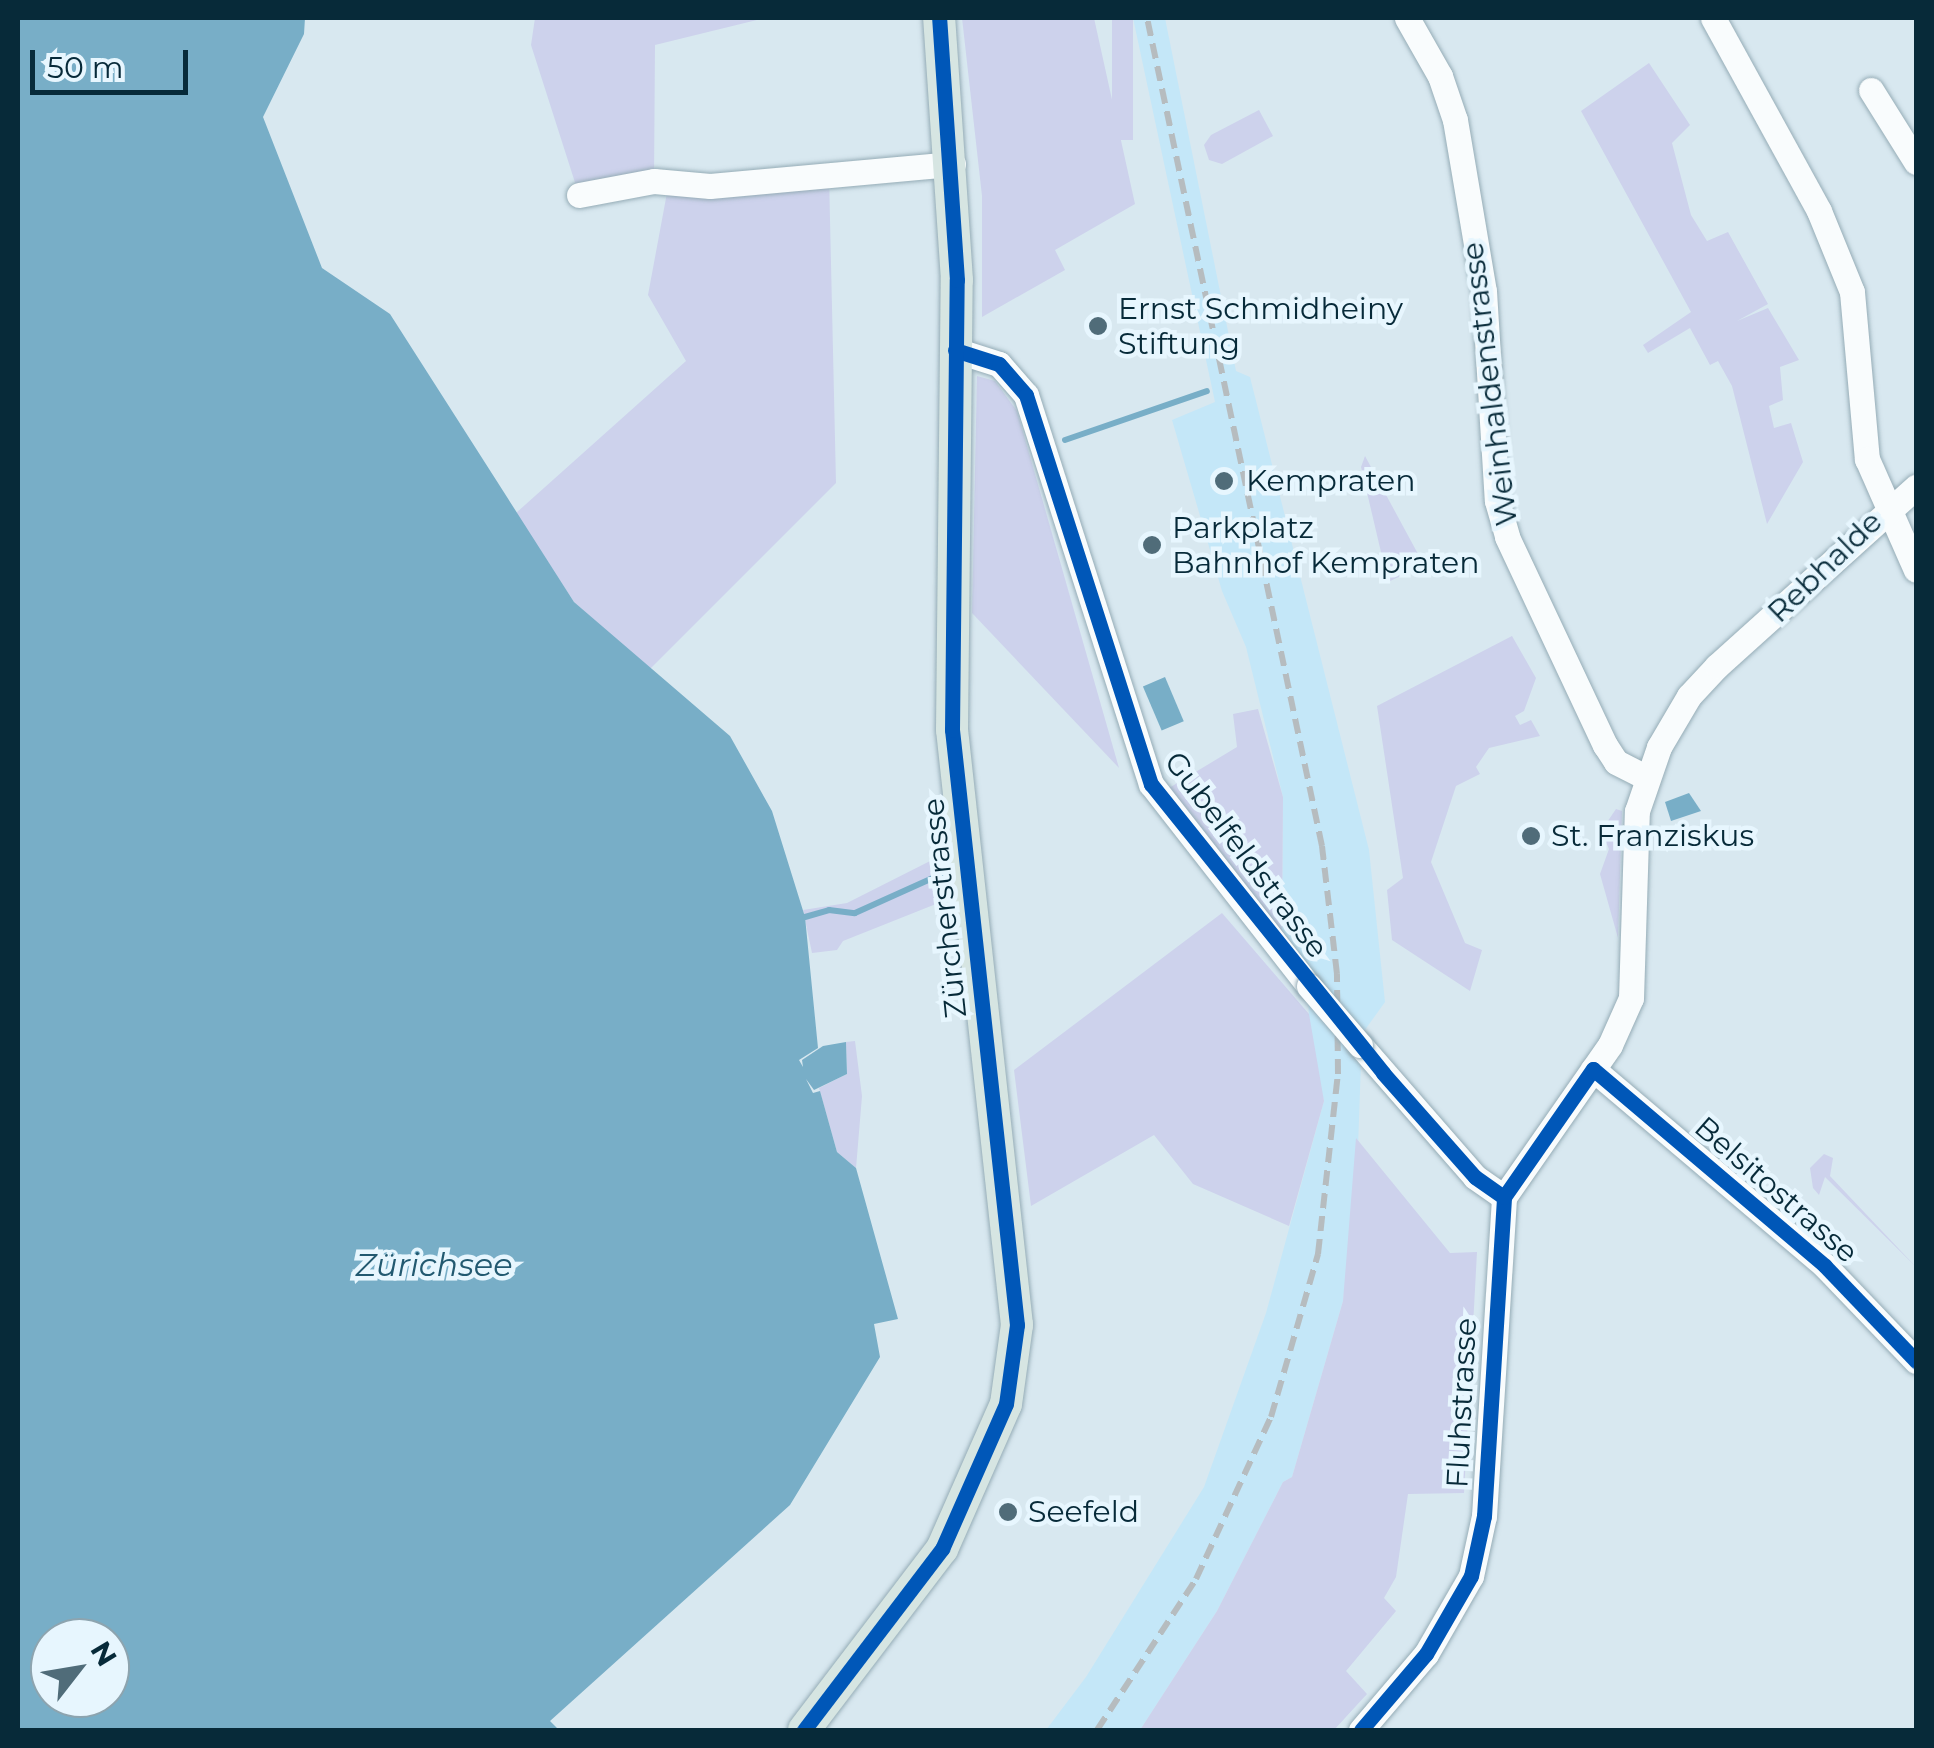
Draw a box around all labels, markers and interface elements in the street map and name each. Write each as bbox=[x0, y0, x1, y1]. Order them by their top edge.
scale bar bbox=[35, 30, 192, 92]
text: 50 m bbox=[47, 49, 124, 86]
street label: Weinhaldenstrasse bbox=[1455, 240, 1525, 528]
place label: Ernst Schmidheiny Stiftung bbox=[1118, 291, 1403, 362]
marker: Ernst Schmidheiny Stiftung bbox=[1087, 315, 1109, 337]
place label: Kempraten bbox=[1246, 463, 1415, 499]
marker: Kempraten bbox=[1211, 468, 1237, 494]
street label: Rebhalde bbox=[1760, 504, 1890, 630]
place label: Parkplatz Bahnhof Kempraten bbox=[1172, 510, 1479, 580]
marker: Parkplatz Bahnhof Kempraten bbox=[1141, 534, 1163, 556]
street label: Gubelfeldstrasse bbox=[1157, 745, 1335, 965]
street label: Zürcherstrasse bbox=[916, 796, 974, 1020]
place label: St. Franziskus bbox=[1551, 818, 1754, 854]
marker: St. Franziskus bbox=[1520, 825, 1542, 847]
street label: Belsitostrasse bbox=[1687, 1109, 1865, 1271]
water label: Zürichsee bbox=[356, 1246, 512, 1284]
street label: Fluhstrasse bbox=[1440, 1317, 1484, 1489]
place label: Seefeld bbox=[1028, 1494, 1139, 1530]
marker: Seefeld bbox=[997, 1501, 1019, 1523]
north arrow bbox=[30, 1618, 130, 1718]
text: N bbox=[84, 1635, 124, 1672]

